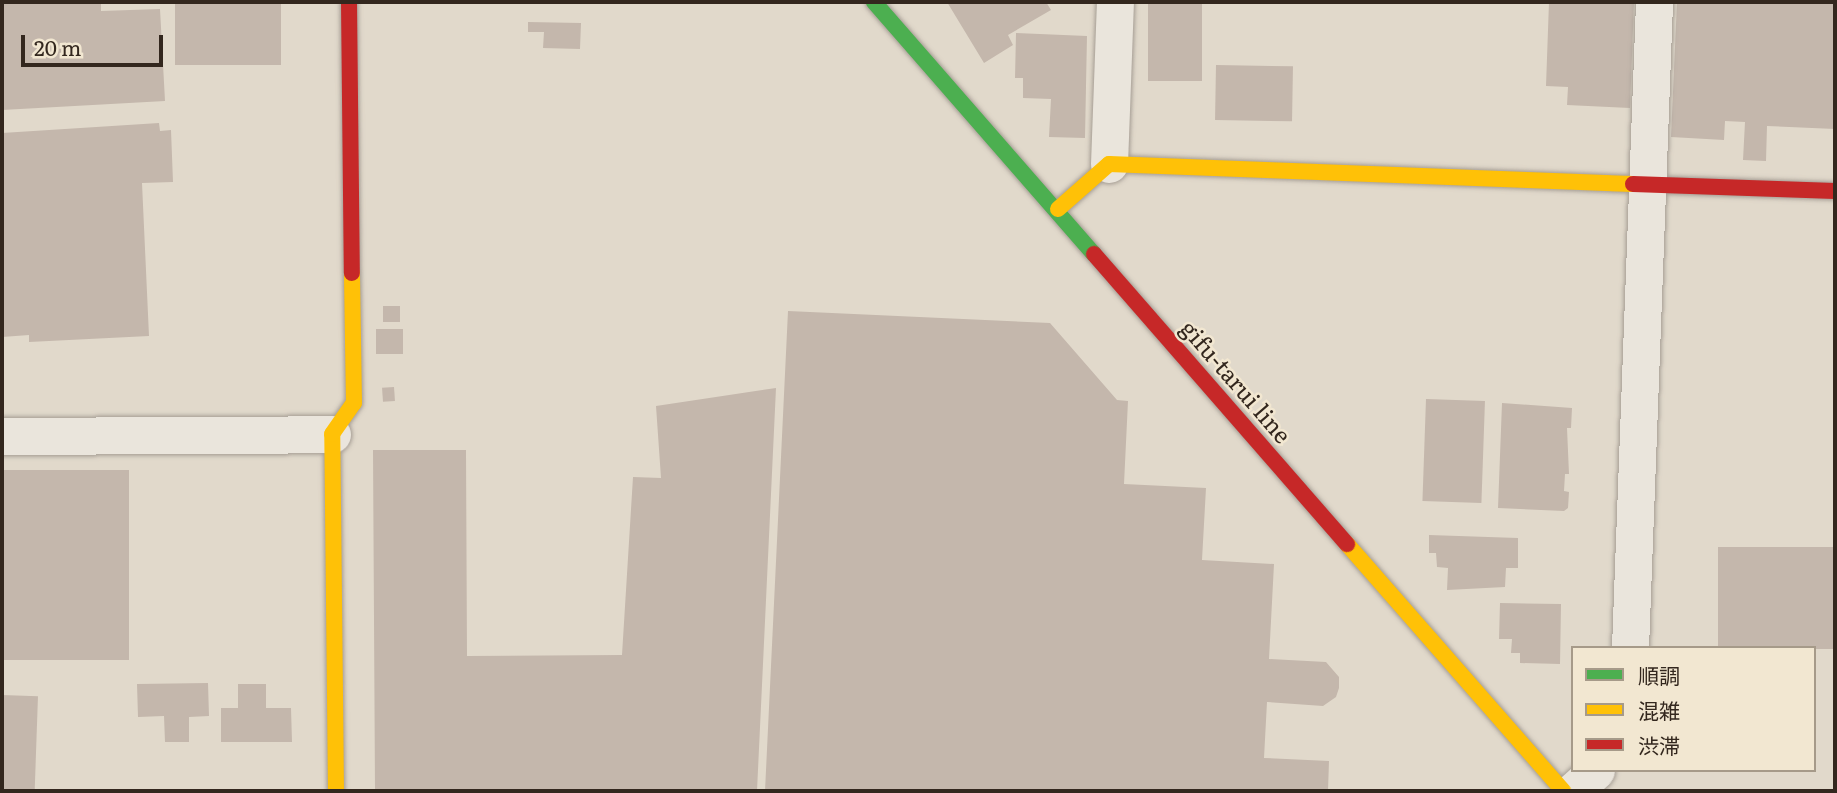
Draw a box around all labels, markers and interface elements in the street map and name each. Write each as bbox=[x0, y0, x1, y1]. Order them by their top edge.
scale bar bbox=[24, 21, 166, 65]
text: 20 m bbox=[34, 31, 81, 62]
street label: gifu-tarui line bbox=[1176, 314, 1298, 448]
legend bbox=[1571, 646, 1816, 772]
text: 順調 bbox=[1638, 659, 1680, 690]
text: 混雑 bbox=[1638, 694, 1680, 725]
text: 渋滞 bbox=[1638, 729, 1680, 760]

